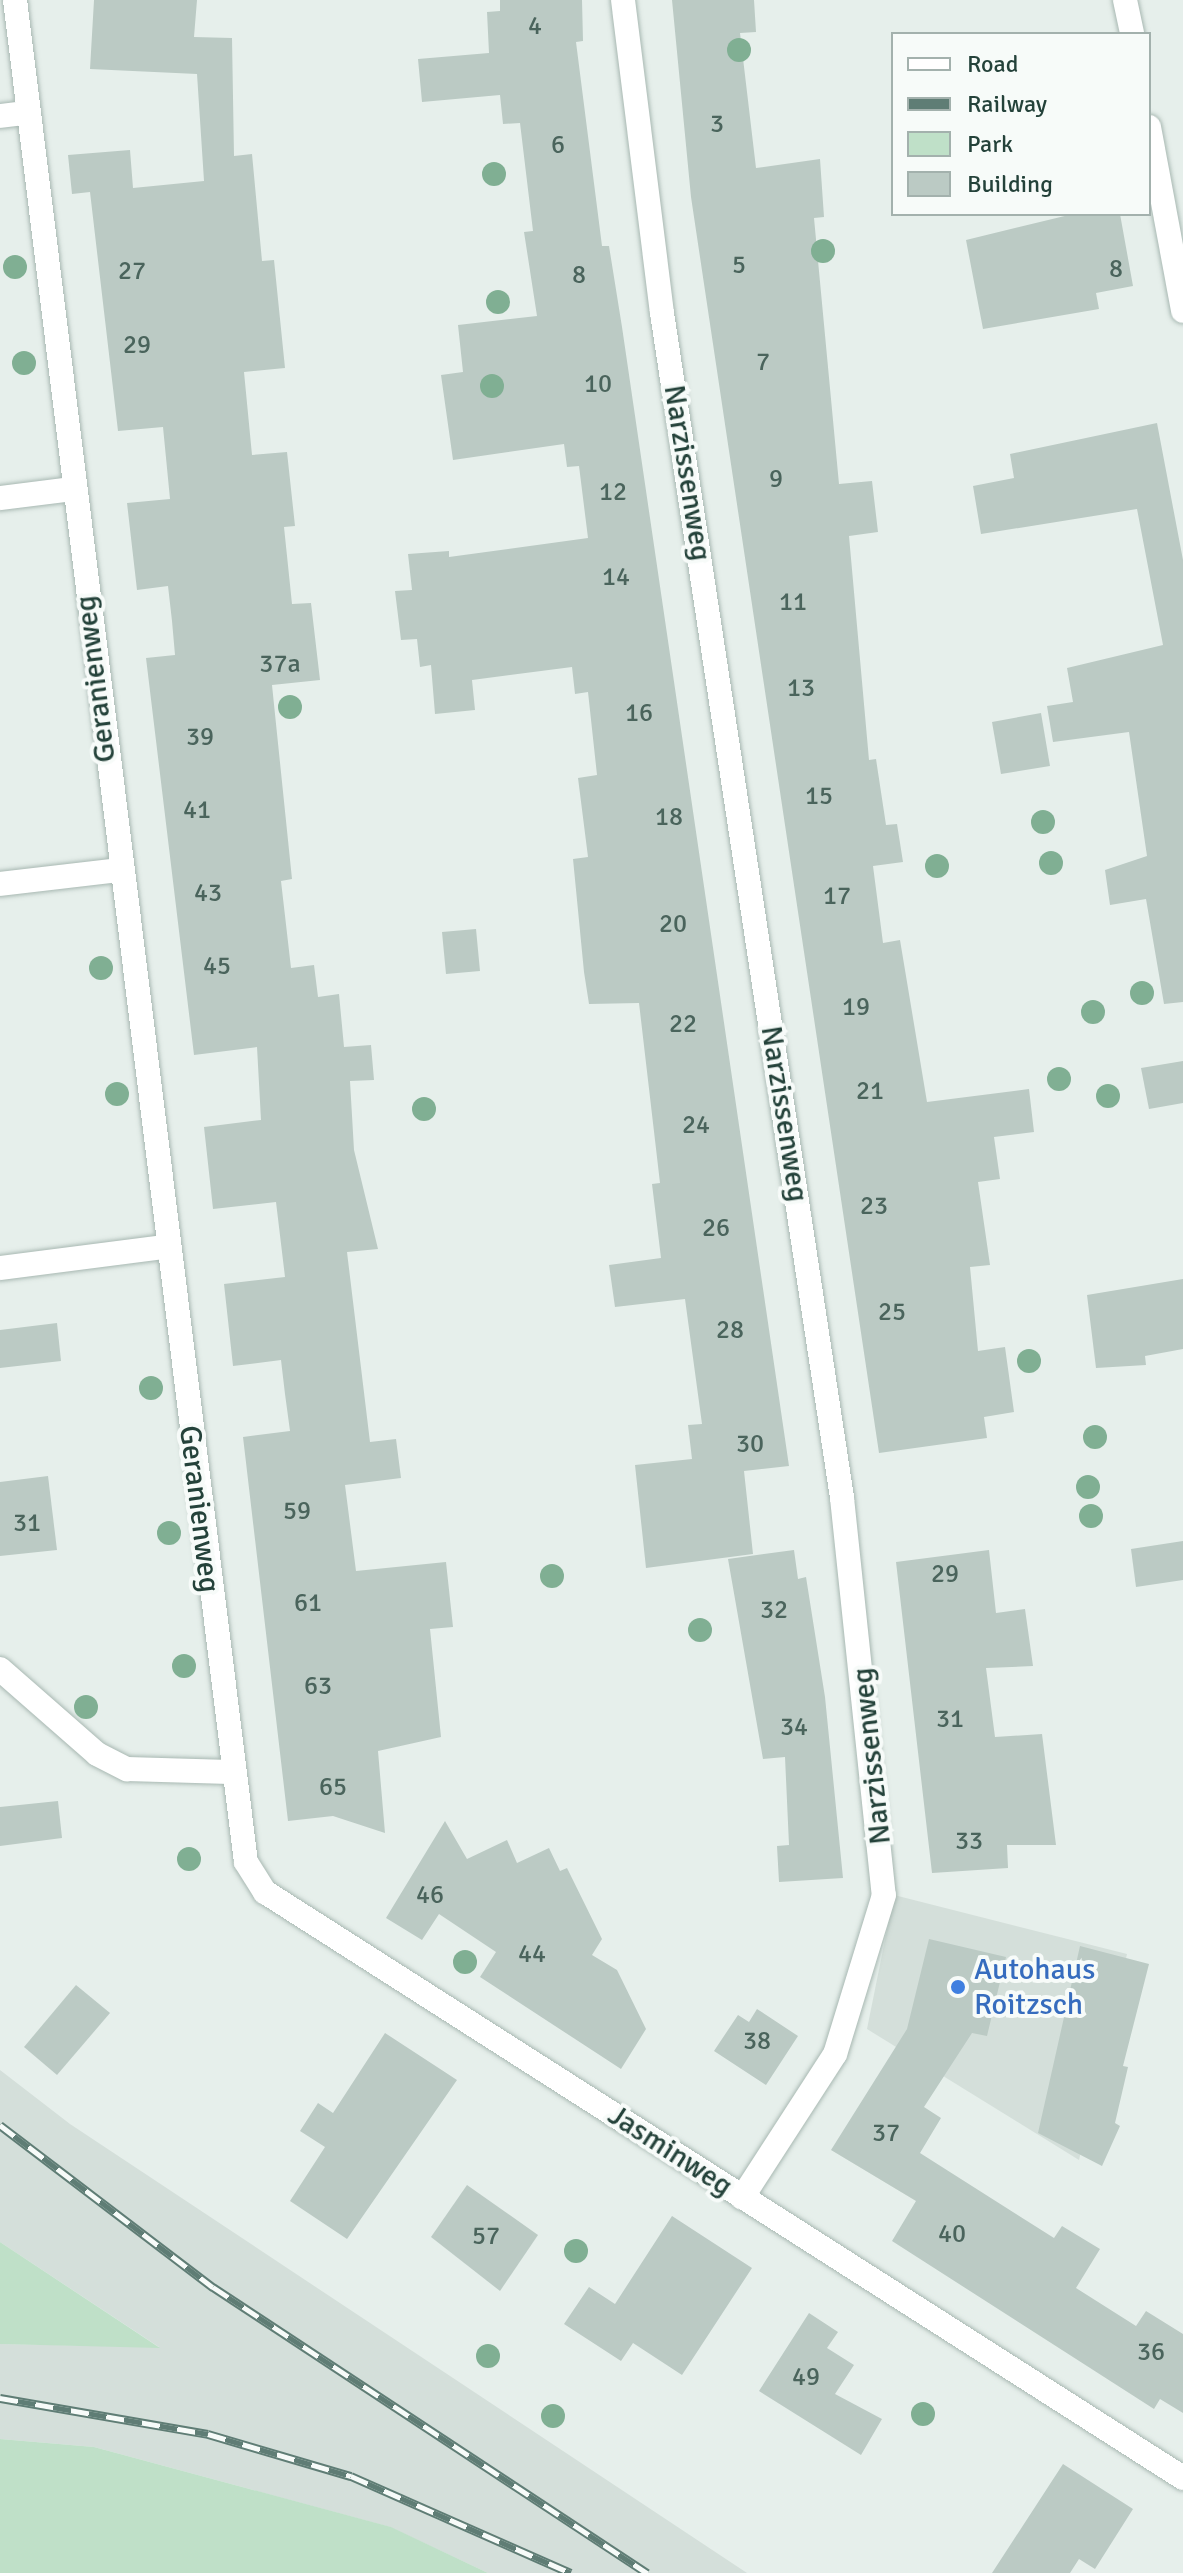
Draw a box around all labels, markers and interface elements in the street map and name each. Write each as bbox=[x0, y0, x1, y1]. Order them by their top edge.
house number: 4 bbox=[528, 11, 542, 43]
legend bbox=[891, 32, 1151, 216]
text: Road bbox=[967, 49, 1018, 79]
text: Railway bbox=[967, 89, 1047, 119]
house number: 3 bbox=[710, 109, 724, 141]
text: Park bbox=[967, 129, 1013, 159]
house number: 6 bbox=[551, 130, 565, 162]
text: Building bbox=[967, 169, 1053, 199]
house number: 5 bbox=[732, 250, 746, 282]
house number: 8 bbox=[1109, 254, 1123, 286]
house number: 27 bbox=[118, 256, 146, 288]
house number: 8 bbox=[572, 260, 586, 292]
house number: 29 bbox=[123, 330, 151, 362]
house number: 7 bbox=[756, 347, 770, 379]
house number: 10 bbox=[584, 369, 612, 401]
street label: Narzissenweg bbox=[655, 382, 719, 564]
house number: 9 bbox=[769, 464, 783, 496]
house number: 12 bbox=[599, 477, 627, 509]
house number: 14 bbox=[602, 562, 630, 594]
house number: 11 bbox=[779, 587, 807, 619]
street label: Geranienweg bbox=[68, 593, 124, 765]
house number: 37a bbox=[259, 649, 301, 681]
house number: 13 bbox=[787, 673, 815, 705]
house number: 16 bbox=[625, 698, 653, 730]
house number: 39 bbox=[186, 722, 214, 754]
house number: 15 bbox=[805, 781, 833, 813]
house number: 41 bbox=[183, 795, 211, 827]
house number: 18 bbox=[655, 802, 683, 834]
house number: 43 bbox=[194, 878, 222, 910]
house number: 17 bbox=[823, 881, 851, 913]
house number: 20 bbox=[659, 909, 687, 941]
house number: 45 bbox=[203, 951, 231, 983]
house number: 19 bbox=[842, 992, 870, 1024]
house number: 22 bbox=[669, 1009, 697, 1041]
street label: Narzissenweg bbox=[752, 1023, 816, 1205]
house number: 21 bbox=[856, 1076, 884, 1108]
house number: 24 bbox=[682, 1110, 710, 1142]
house number: 23 bbox=[860, 1191, 888, 1223]
house number: 26 bbox=[702, 1213, 730, 1245]
house number: 25 bbox=[878, 1297, 906, 1329]
house number: 28 bbox=[716, 1315, 744, 1347]
street label: Geranienweg bbox=[171, 1423, 227, 1595]
house number: 30 bbox=[736, 1429, 764, 1461]
house number: 59 bbox=[283, 1496, 311, 1528]
house number: 31 bbox=[13, 1508, 41, 1540]
house number: 29 bbox=[931, 1559, 959, 1591]
house number: 61 bbox=[294, 1588, 322, 1620]
house number: 32 bbox=[760, 1595, 788, 1627]
street label: Narzissenweg bbox=[845, 1666, 899, 1846]
house number: 63 bbox=[304, 1671, 332, 1703]
house number: 31 bbox=[936, 1704, 964, 1736]
house number: 34 bbox=[780, 1712, 808, 1744]
house number: 65 bbox=[319, 1772, 347, 1804]
house number: 33 bbox=[955, 1826, 983, 1858]
house number: 46 bbox=[416, 1880, 444, 1912]
house number: 44 bbox=[518, 1939, 546, 1971]
place label: Autohaus Roitzsch bbox=[974, 1952, 1095, 2022]
marker: Autohaus Roitzsch bbox=[949, 1978, 967, 1996]
house number: 38 bbox=[743, 2026, 771, 2058]
street label: Jasminweg bbox=[601, 2097, 739, 2205]
house number: 37 bbox=[872, 2118, 900, 2150]
house number: 40 bbox=[938, 2219, 966, 2251]
house number: 57 bbox=[472, 2221, 500, 2253]
house number: 36 bbox=[1137, 2337, 1165, 2369]
house number: 49 bbox=[792, 2362, 820, 2394]

